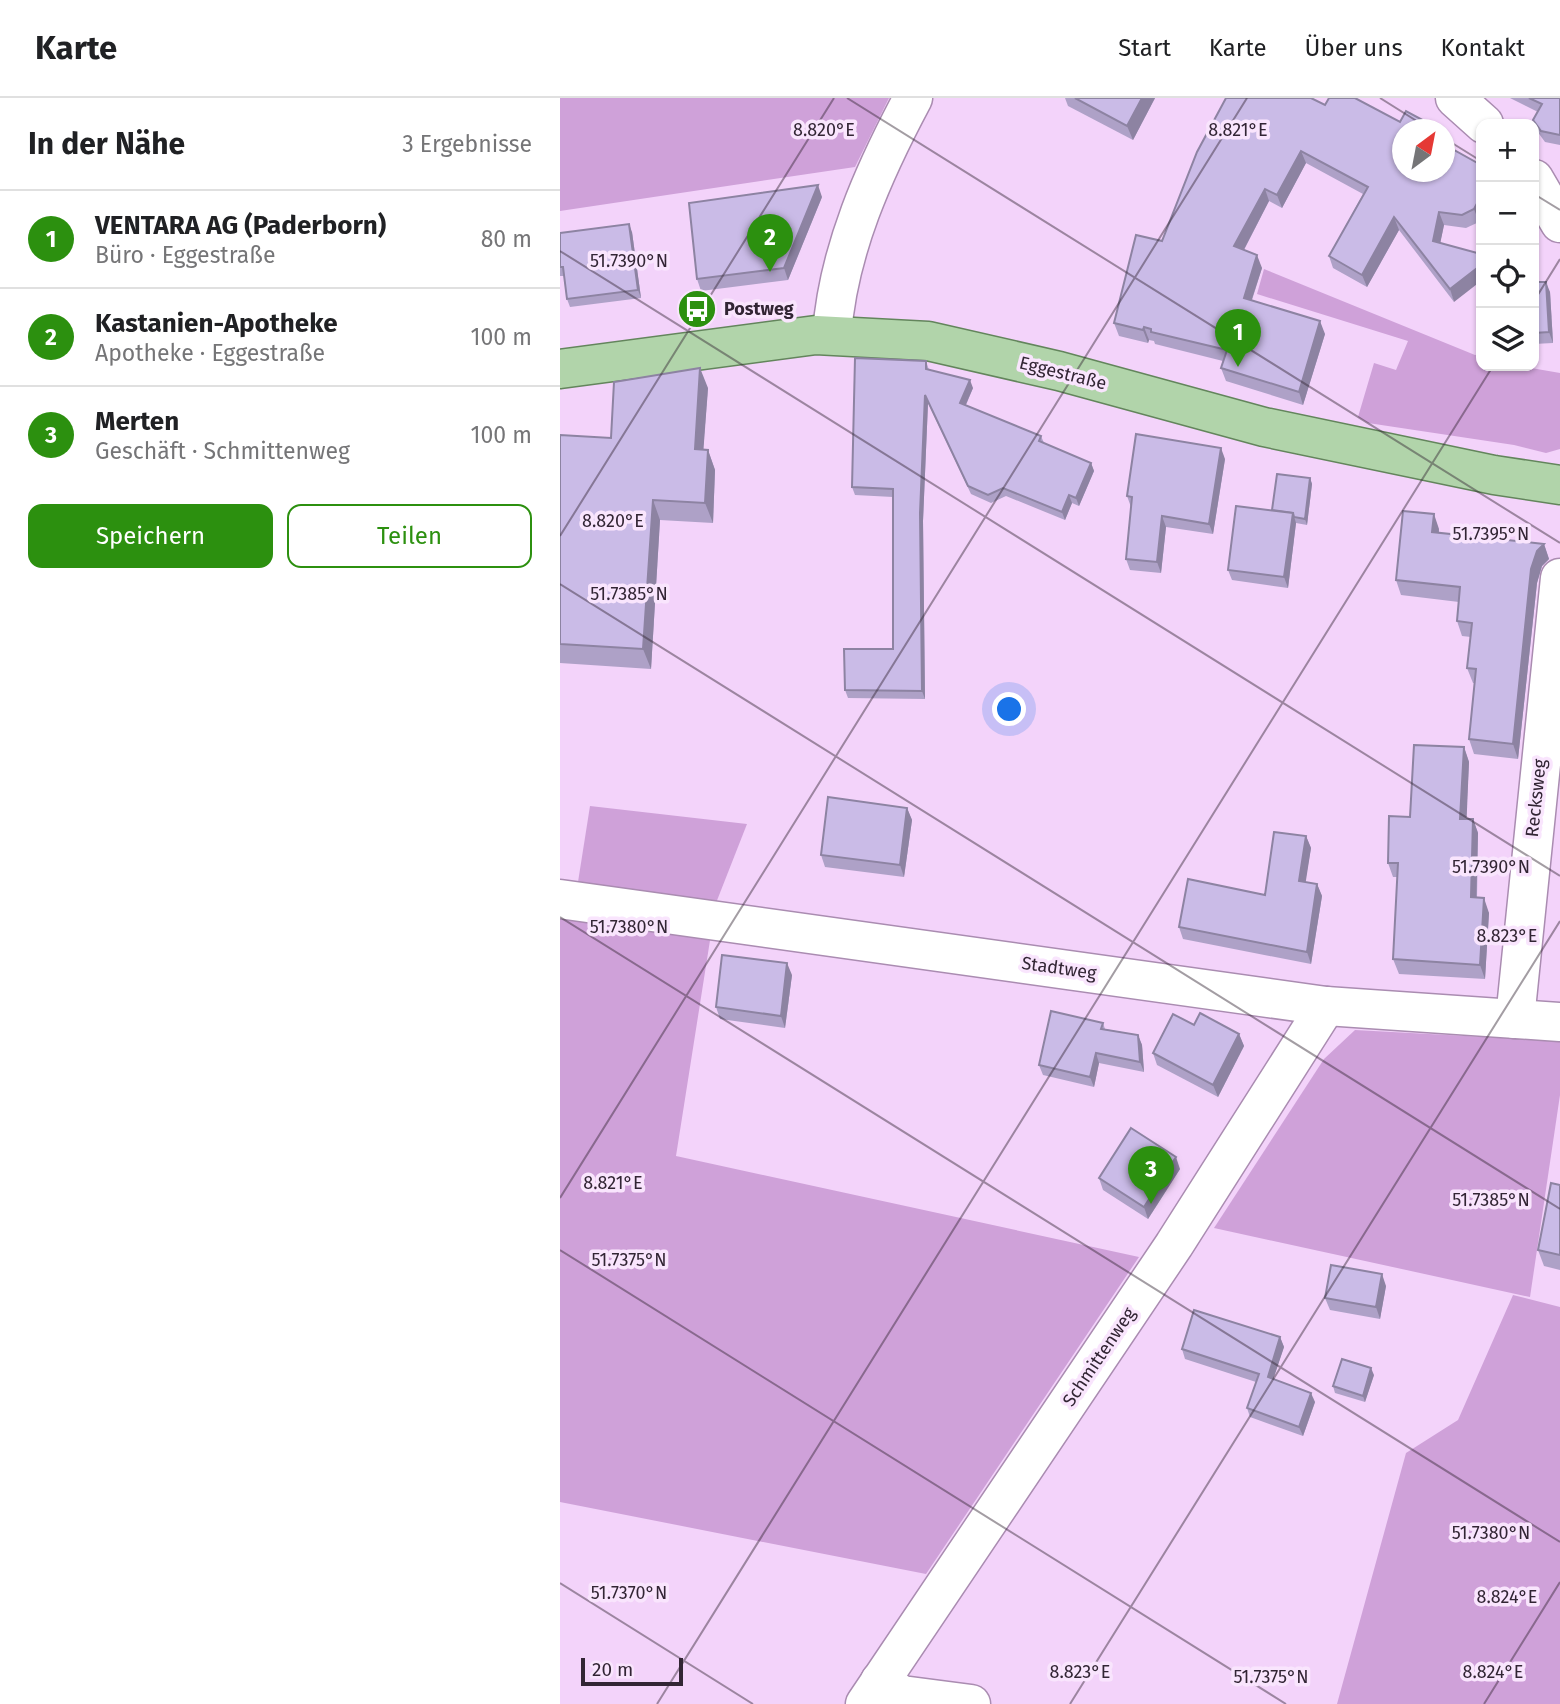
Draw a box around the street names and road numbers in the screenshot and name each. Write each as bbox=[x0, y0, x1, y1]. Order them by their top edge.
street label: Eggestraße bbox=[1017, 352, 1109, 394]
street label: Recksweg bbox=[1521, 757, 1551, 838]
street label: Stadtweg bbox=[1020, 952, 1098, 984]
street label: Schmittenweg bbox=[1058, 1303, 1141, 1411]

